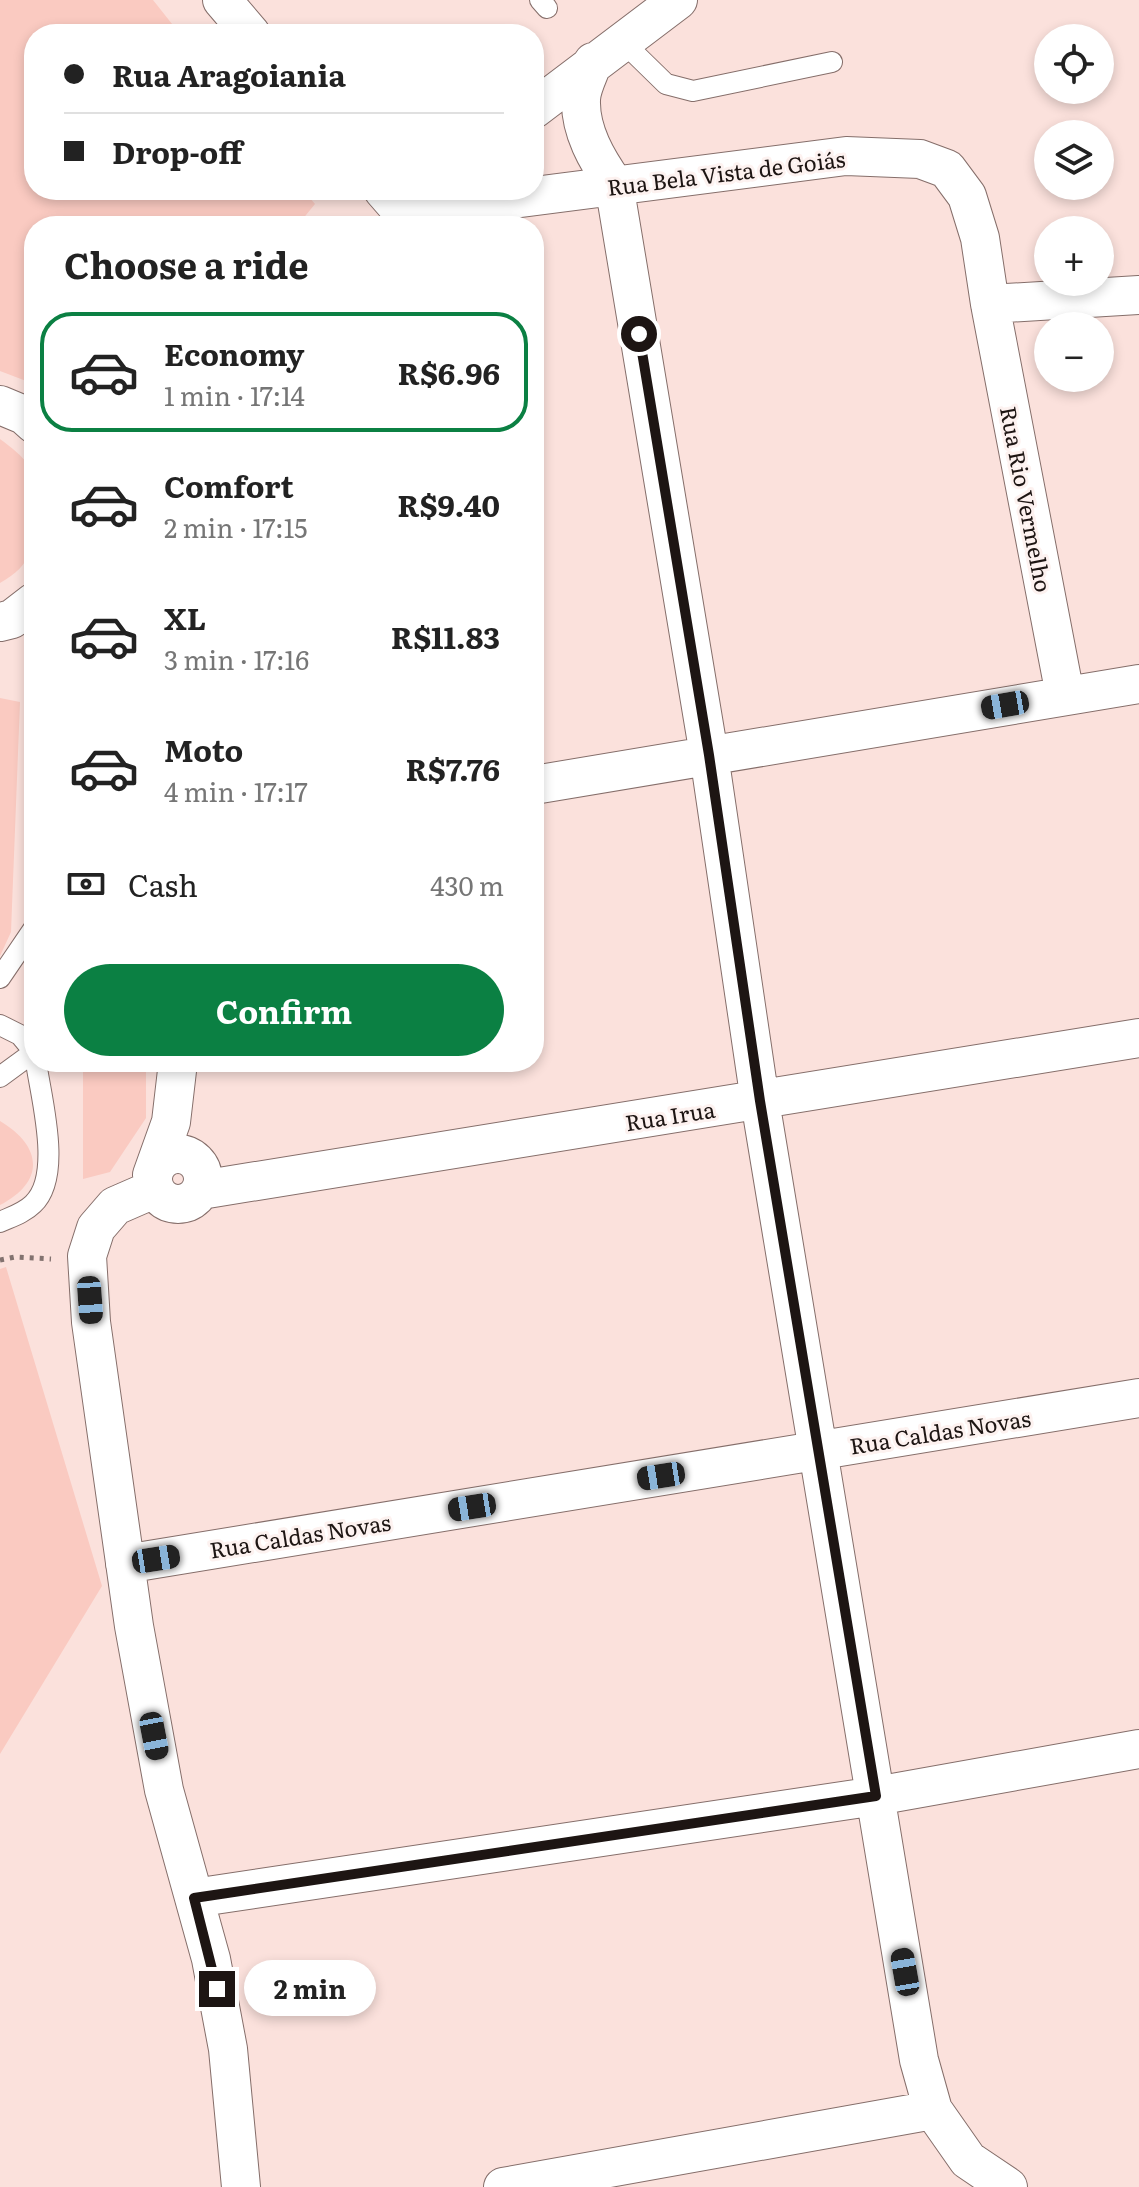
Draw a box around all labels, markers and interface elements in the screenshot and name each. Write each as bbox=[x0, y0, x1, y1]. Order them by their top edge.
map controls bbox=[1034, 24, 1114, 392]
button: locate bbox=[1034, 24, 1114, 104]
text: Rua Aragoiania bbox=[112, 52, 346, 96]
button: layers bbox=[1034, 120, 1114, 200]
text: Drop-off bbox=[112, 129, 242, 173]
street label: Rua Bela Vista de Goiás bbox=[605, 141, 847, 203]
button: + bbox=[1034, 216, 1114, 296]
text: Choose a ride bbox=[64, 237, 309, 290]
button: − bbox=[1034, 312, 1114, 392]
route start bbox=[621, 316, 657, 352]
text: Economy bbox=[164, 331, 304, 375]
icon: car bbox=[68, 336, 140, 408]
text: R$6.96 bbox=[398, 350, 500, 394]
text: 1 min · 17:14 bbox=[164, 375, 305, 414]
street label: Rua Rio Vermelho bbox=[993, 403, 1061, 595]
text: Comfort bbox=[164, 463, 294, 507]
icon: car bbox=[68, 468, 140, 540]
text: R$9.40 bbox=[397, 482, 500, 526]
text: 2 min · 17:15 bbox=[164, 507, 307, 546]
text: XL bbox=[164, 595, 206, 639]
icon: car bbox=[68, 600, 140, 672]
text: R$11.83 bbox=[391, 614, 500, 658]
text: 3 min · 17:16 bbox=[164, 639, 309, 678]
car bbox=[979, 689, 1031, 721]
text: Moto bbox=[164, 727, 243, 771]
icon: car bbox=[68, 732, 140, 804]
text: R$7.76 bbox=[406, 746, 500, 790]
text: 4 min · 17:17 bbox=[164, 771, 308, 810]
icon: cash bbox=[64, 862, 108, 906]
text: Cash bbox=[128, 862, 198, 906]
text: 430 m bbox=[430, 865, 504, 904]
button: Confirm bbox=[64, 964, 504, 1056]
street label: Rua Irua bbox=[623, 1092, 717, 1138]
car bbox=[76, 1275, 104, 1325]
street label: Rua Caldas Novas bbox=[847, 1400, 1033, 1462]
car bbox=[635, 1460, 687, 1492]
car bbox=[446, 1491, 498, 1523]
street label: Rua Caldas Novas bbox=[207, 1504, 393, 1566]
car bbox=[130, 1543, 182, 1575]
car bbox=[138, 1710, 170, 1762]
car bbox=[889, 1946, 921, 1998]
callout: 2 min bbox=[245, 1961, 377, 2017]
text: 2 min bbox=[274, 1968, 346, 2007]
route end bbox=[199, 1971, 235, 2007]

